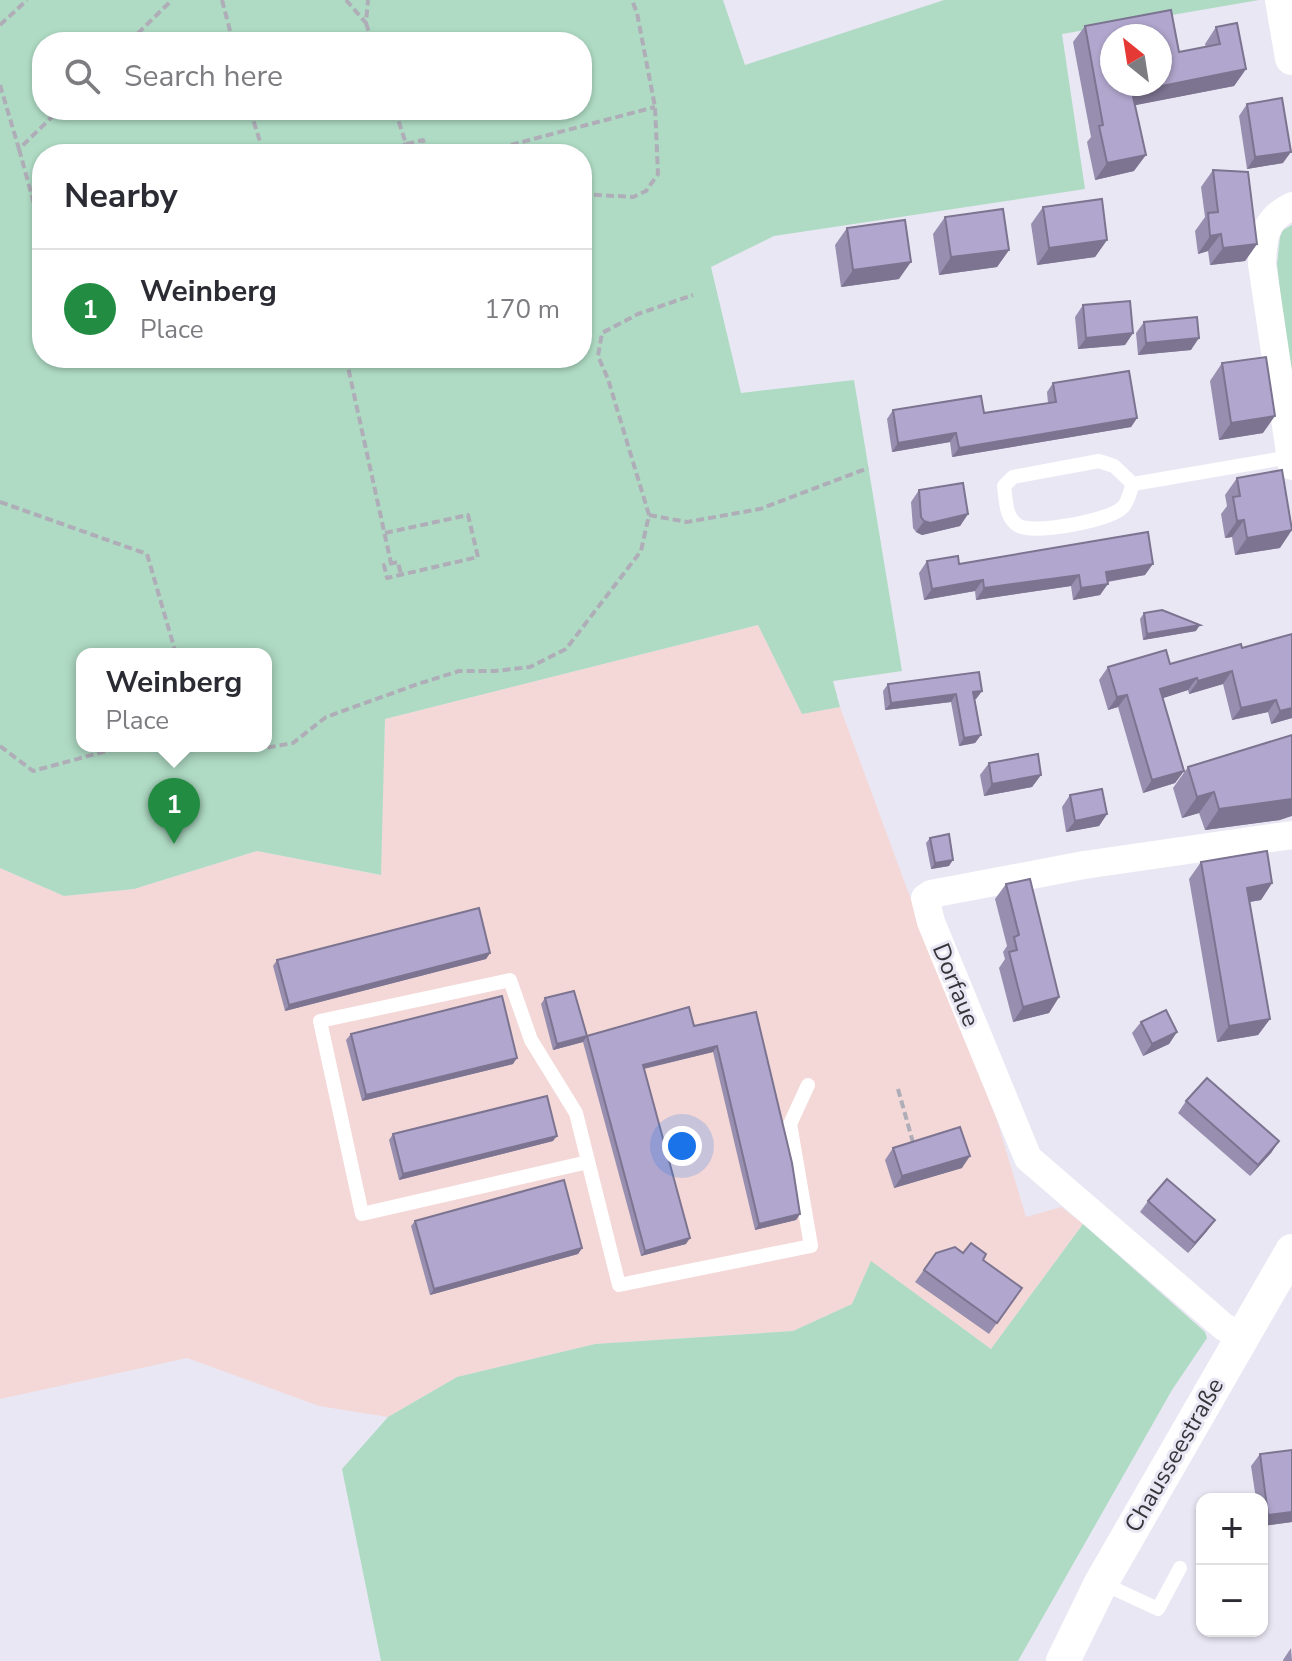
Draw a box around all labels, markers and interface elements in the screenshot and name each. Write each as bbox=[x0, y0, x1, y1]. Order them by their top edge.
north arrow bbox=[1100, 24, 1172, 96]
search box bbox=[32, 32, 592, 120]
icon: search bbox=[60, 54, 104, 98]
text: Search here bbox=[124, 56, 283, 97]
text: Nearby bbox=[64, 173, 178, 219]
text: Weinberg bbox=[140, 271, 277, 312]
text: 1 bbox=[82, 292, 98, 327]
text: 170 m bbox=[484, 292, 560, 327]
text: Place bbox=[140, 312, 204, 347]
popup bbox=[76, 648, 272, 752]
text: Weinberg bbox=[106, 662, 242, 703]
text: Place bbox=[106, 703, 169, 738]
pin: 1 bbox=[148, 778, 200, 844]
street label: Dorfaue bbox=[925, 939, 987, 1031]
your location bbox=[662, 1126, 702, 1166]
street label: Chausseestraße bbox=[1117, 1372, 1231, 1538]
map controls bbox=[1196, 1493, 1268, 1637]
button: + bbox=[1196, 1493, 1268, 1565]
button: − bbox=[1196, 1565, 1268, 1637]

